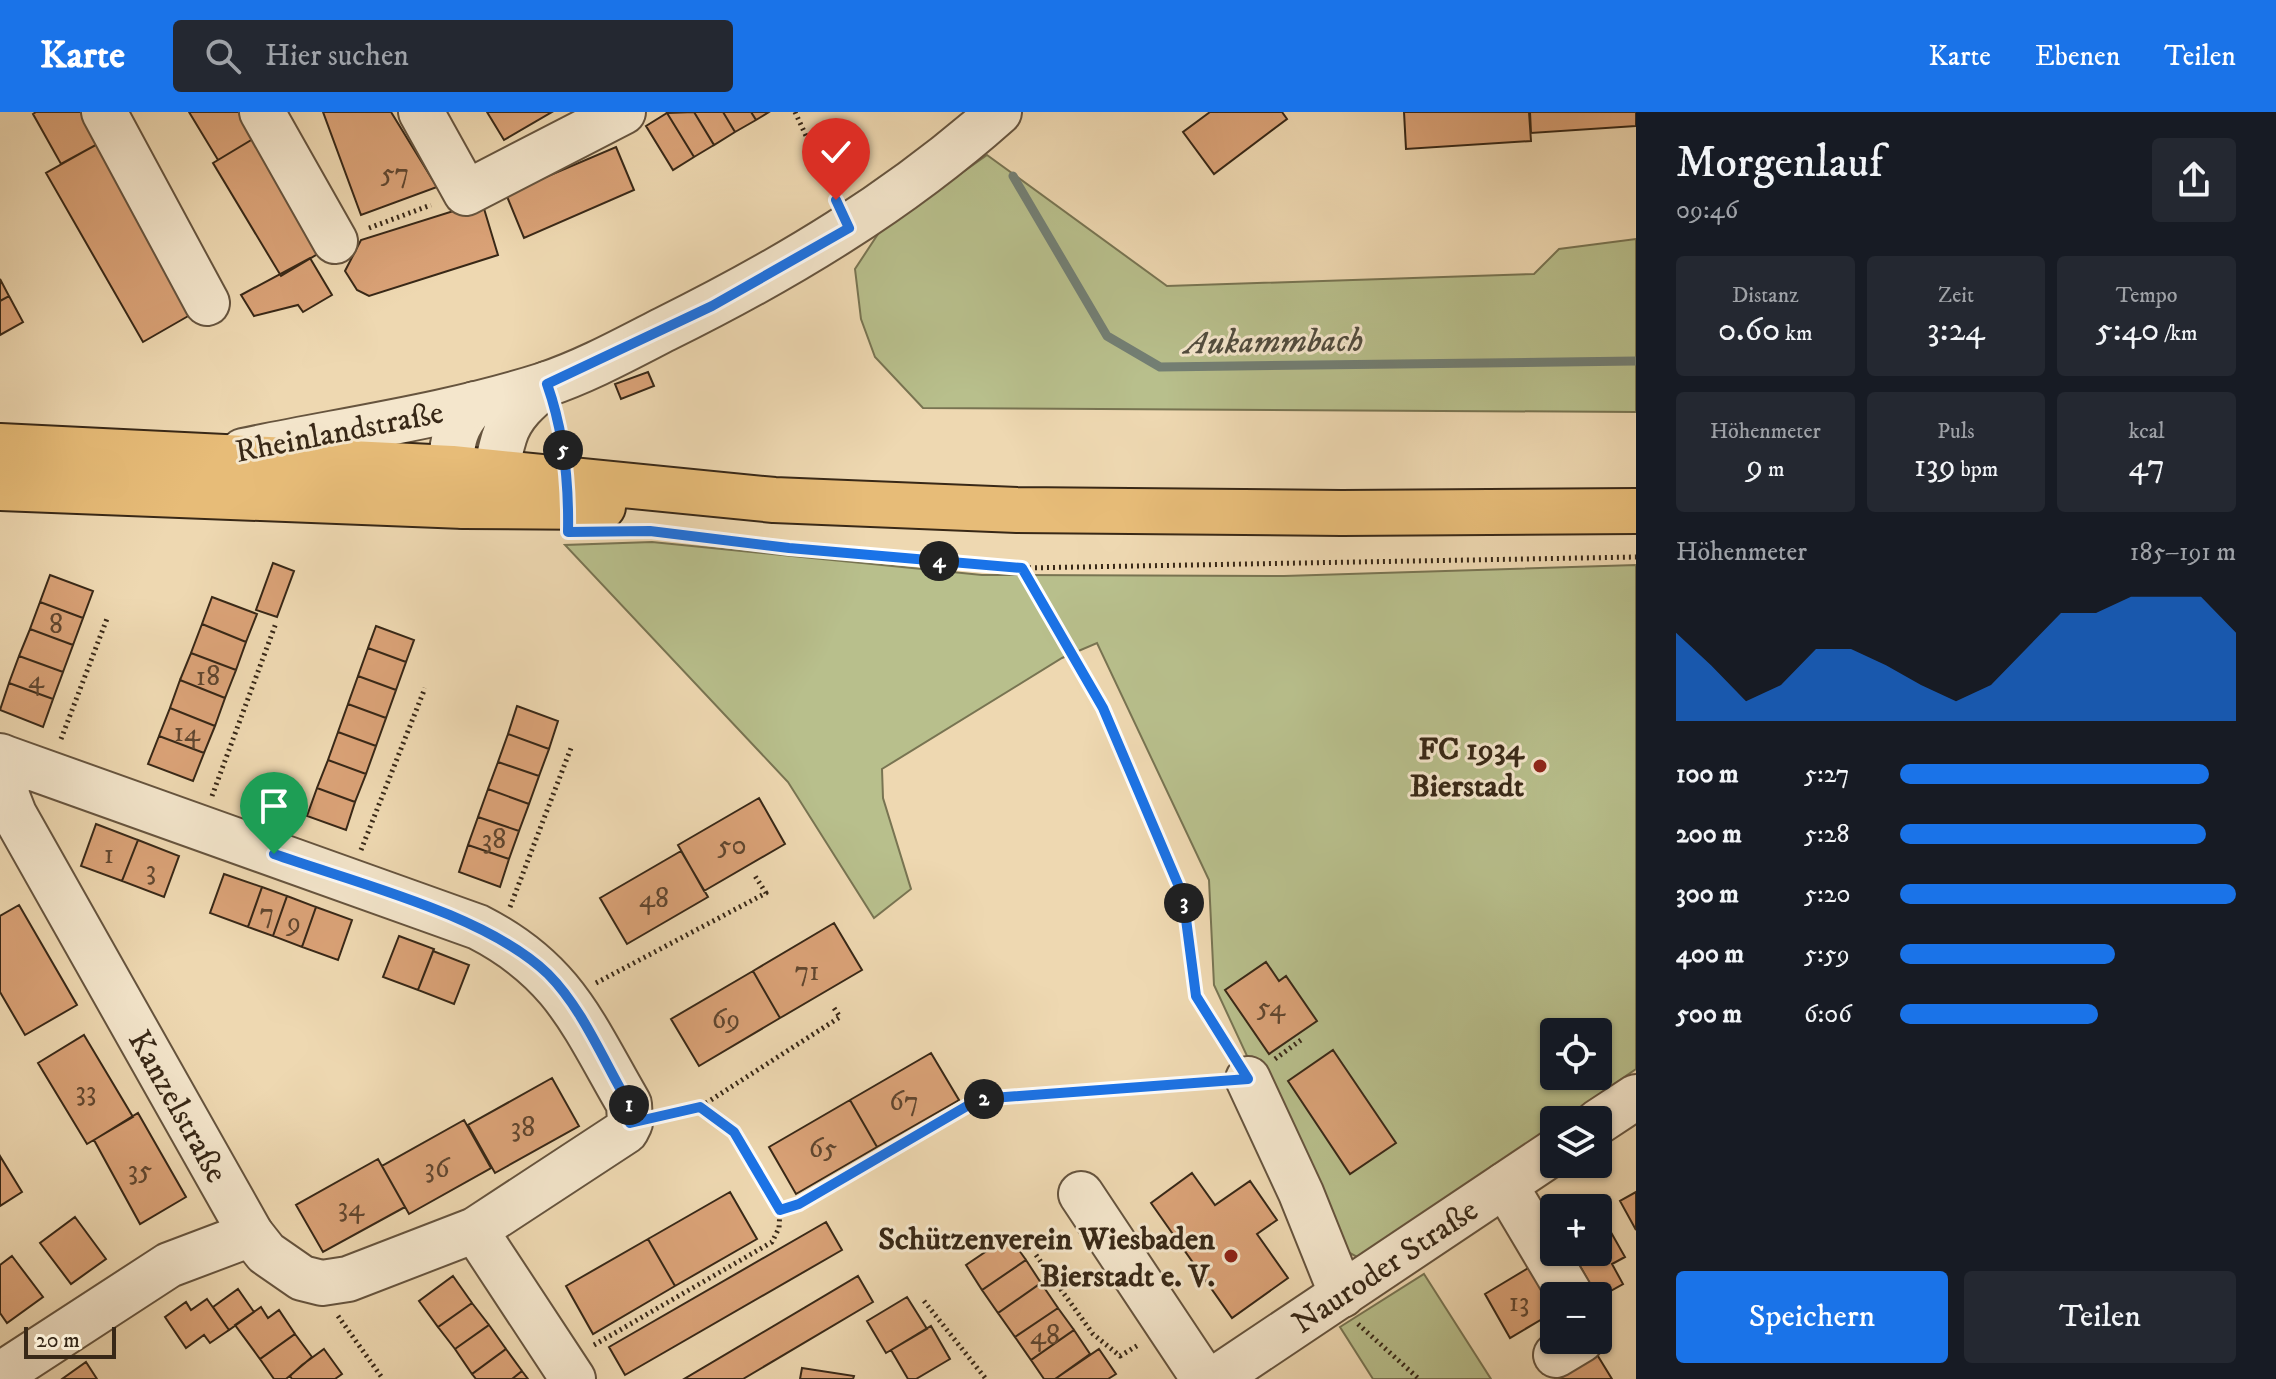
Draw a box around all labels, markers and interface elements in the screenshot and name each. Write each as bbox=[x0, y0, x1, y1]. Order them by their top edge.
search box bbox=[173, 20, 733, 92]
text: Karte bbox=[40, 32, 125, 80]
icon: search bbox=[201, 34, 245, 78]
text: Hier suchen bbox=[265, 38, 409, 75]
text: Karte bbox=[1928, 39, 1991, 74]
text: Ebenen bbox=[2035, 39, 2120, 74]
text: Teilen bbox=[2164, 39, 2236, 74]
pin bbox=[802, 118, 870, 200]
icon: check bbox=[814, 130, 858, 174]
text: Morgenlauf bbox=[1676, 136, 1883, 191]
button: share bbox=[2152, 138, 2236, 222]
house number: 57 bbox=[381, 156, 409, 191]
text: 09:46 bbox=[1676, 194, 1738, 227]
text: Distanz bbox=[1732, 282, 1799, 309]
text: Zeit bbox=[1938, 282, 1974, 309]
text: Tempo bbox=[2116, 282, 2178, 309]
text: 0.60 bbox=[1718, 309, 1780, 351]
text: 3:24 bbox=[1927, 309, 1985, 351]
text: 5:40 bbox=[2096, 309, 2159, 351]
water label: Aukammbach bbox=[1180, 319, 1364, 365]
text: km bbox=[1780, 320, 1813, 347]
text: /km bbox=[2159, 320, 2198, 347]
street label: Rheinlandstraße bbox=[232, 393, 447, 473]
text: Höhenmeter bbox=[1710, 418, 1821, 445]
text: Puls bbox=[1937, 418, 1975, 445]
text: kcal bbox=[2129, 418, 2165, 445]
pin: 5 bbox=[543, 430, 583, 470]
text: 5 bbox=[558, 436, 568, 463]
text: 9 bbox=[1746, 445, 1763, 487]
text: 139 bbox=[1914, 445, 1956, 487]
text: 47 bbox=[2128, 445, 2165, 487]
text: m bbox=[1763, 456, 1784, 483]
text: bpm bbox=[1956, 456, 1998, 483]
text: Höhenmeter bbox=[1676, 536, 1807, 569]
text: 185–191 m bbox=[2130, 536, 2236, 569]
pin: 4 bbox=[919, 541, 959, 581]
text: 4 bbox=[933, 547, 945, 574]
house number: 8 bbox=[49, 607, 63, 642]
house number: 18 bbox=[196, 659, 220, 694]
house number: 4 bbox=[28, 662, 45, 697]
house number: 14 bbox=[174, 715, 201, 750]
place label: FC 1934 Bierstadt bbox=[1410, 730, 1526, 807]
marker: FC 1934 Bierstadt bbox=[1531, 757, 1549, 775]
text: 100 m bbox=[1676, 758, 1739, 791]
text: 5:27 bbox=[1804, 758, 1850, 791]
pin bbox=[240, 772, 308, 854]
icon: arrive bbox=[252, 784, 296, 828]
text: 200 m bbox=[1676, 818, 1742, 851]
text: 5:28 bbox=[1804, 818, 1850, 851]
house number: 38 bbox=[482, 822, 506, 857]
house number: 50 bbox=[718, 828, 746, 863]
house number: 1 bbox=[104, 837, 114, 872]
house number: 3 bbox=[146, 853, 156, 888]
text: 300 m bbox=[1676, 878, 1739, 911]
text: 5:20 bbox=[1804, 878, 1850, 911]
house number: 48 bbox=[639, 881, 669, 916]
pin: 3 bbox=[1164, 883, 1204, 923]
text: 3 bbox=[1180, 889, 1188, 916]
house number: 7 bbox=[260, 896, 274, 931]
house number: 9 bbox=[285, 905, 301, 940]
text: 400 m bbox=[1676, 938, 1744, 971]
text: 5:59 bbox=[1804, 938, 1850, 971]
house number: 71 bbox=[794, 954, 820, 989]
house number: 54 bbox=[1257, 990, 1286, 1025]
text: 500 m bbox=[1676, 998, 1742, 1031]
text: 6:06 bbox=[1804, 998, 1852, 1031]
house number: 69 bbox=[712, 1002, 740, 1037]
map controls bbox=[1540, 1018, 1612, 1354]
button: locate bbox=[1540, 1018, 1612, 1090]
street label: Kanzelstraße bbox=[118, 1024, 236, 1190]
house number: 33 bbox=[76, 1074, 96, 1109]
pin: 2 bbox=[964, 1079, 1004, 1119]
house number: 67 bbox=[889, 1084, 919, 1119]
pin: 1 bbox=[609, 1085, 649, 1125]
text: 2 bbox=[979, 1085, 989, 1112]
text: 1 bbox=[625, 1091, 633, 1118]
button: layers bbox=[1540, 1106, 1612, 1178]
house number: 38 bbox=[511, 1110, 535, 1145]
house number: 65 bbox=[809, 1131, 837, 1166]
house number: 36 bbox=[424, 1151, 451, 1186]
house number: 35 bbox=[128, 1153, 152, 1188]
house number: 34 bbox=[338, 1190, 365, 1225]
street label: Nauroder Straße bbox=[1285, 1191, 1486, 1344]
button: + bbox=[1540, 1194, 1612, 1266]
place label: Schützenverein Wiesbaden Bierstadt e. V. bbox=[878, 1220, 1215, 1297]
marker: Schützenverein Wiesbaden Bierstadt e. V. bbox=[1222, 1247, 1240, 1265]
button: Speichern bbox=[1676, 1271, 1948, 1363]
button: Teilen bbox=[1964, 1271, 2236, 1363]
button: − bbox=[1540, 1282, 1612, 1354]
house number: 13 bbox=[1509, 1285, 1529, 1320]
house number: 48 bbox=[1030, 1318, 1060, 1353]
scale bar bbox=[24, 1323, 116, 1359]
text: 20 m bbox=[36, 1327, 80, 1354]

